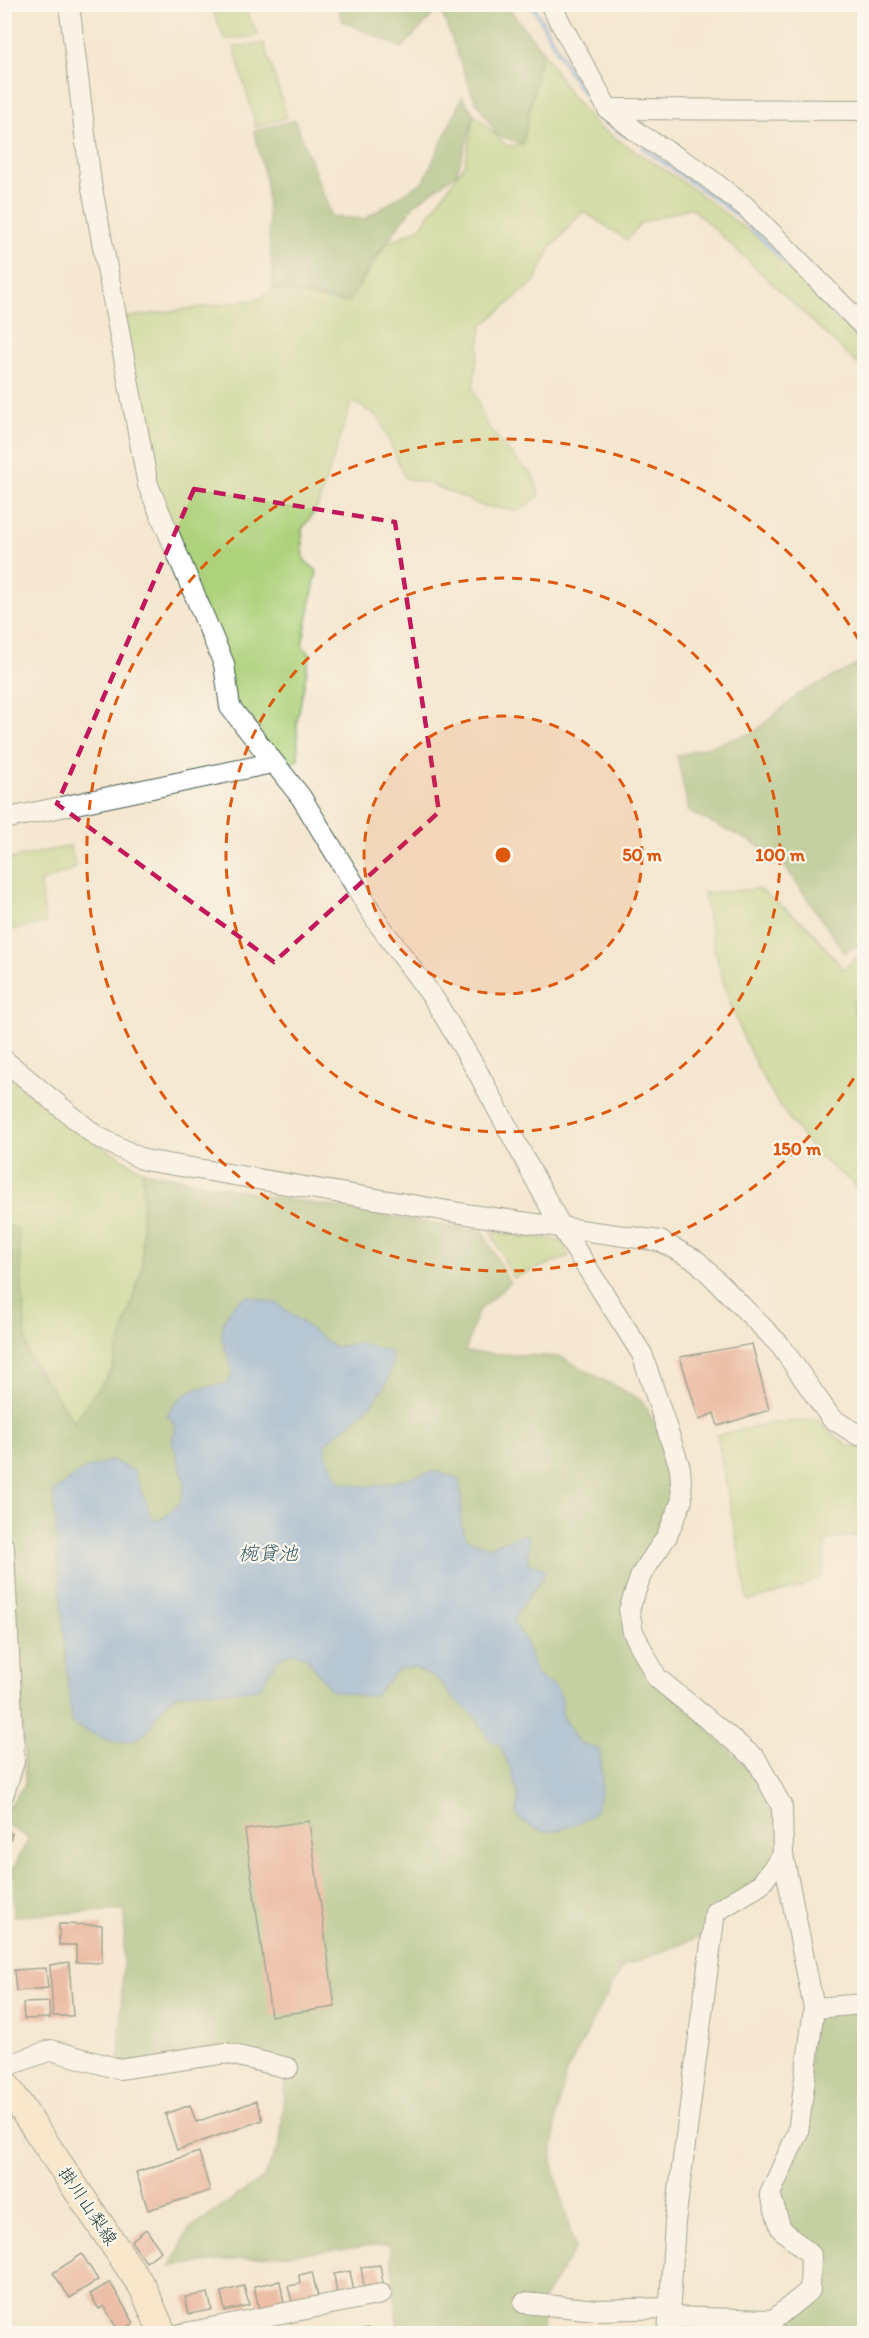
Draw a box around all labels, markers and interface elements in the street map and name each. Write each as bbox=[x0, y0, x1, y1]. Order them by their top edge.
text: 50 m bbox=[622, 844, 663, 866]
text: 100 m bbox=[755, 844, 806, 866]
centre of rings bbox=[493, 845, 513, 865]
text: 150 m bbox=[773, 1138, 822, 1160]
water label: 椀貸池 bbox=[238, 1541, 299, 1565]
street label: 掛川山梨線 bbox=[54, 2163, 122, 2249]

